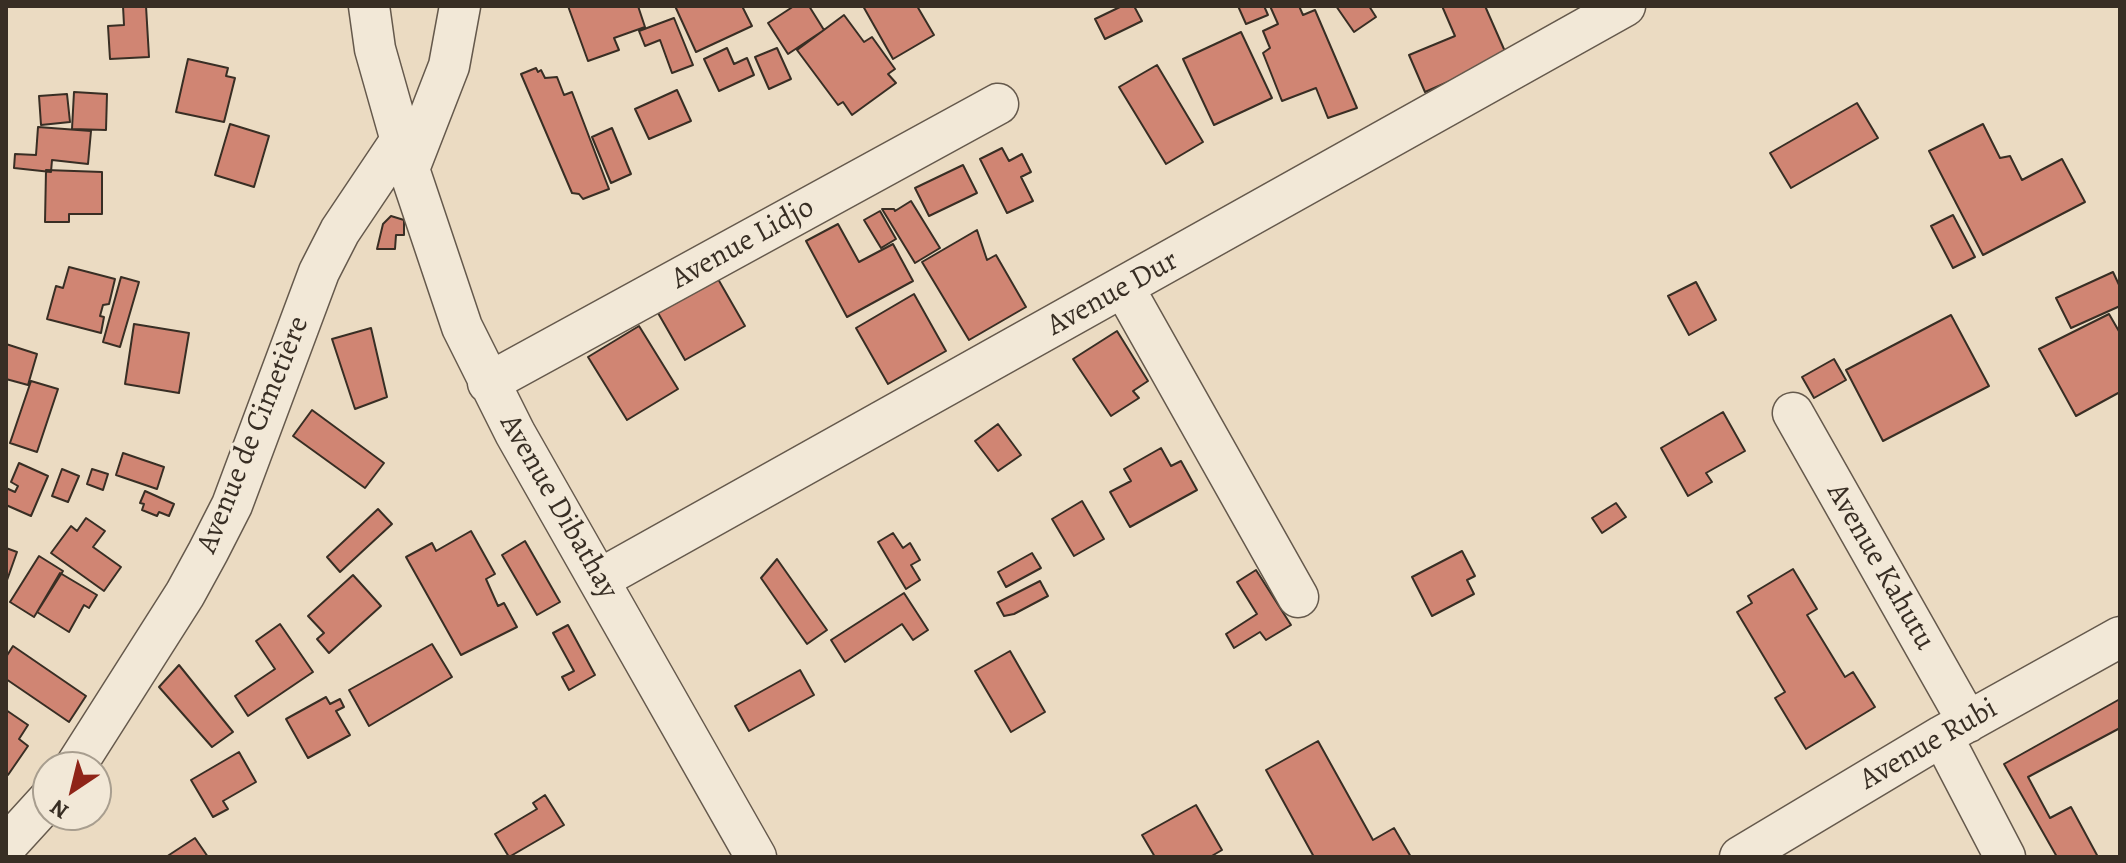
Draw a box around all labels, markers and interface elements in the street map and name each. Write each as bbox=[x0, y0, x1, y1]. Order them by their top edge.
street label: Avenue Lidjo bbox=[665, 190, 821, 298]
street label: Avenue Dur bbox=[1041, 243, 1185, 345]
street label: Avenue de Cimetière bbox=[190, 311, 318, 559]
street label: Avenue Dibathay bbox=[491, 408, 625, 606]
street label: Avenue Kahutu bbox=[1818, 477, 1942, 657]
street label: Avenue Rubi bbox=[1854, 691, 2004, 799]
north arrow bbox=[32, 751, 112, 831]
text: N bbox=[44, 792, 75, 826]

